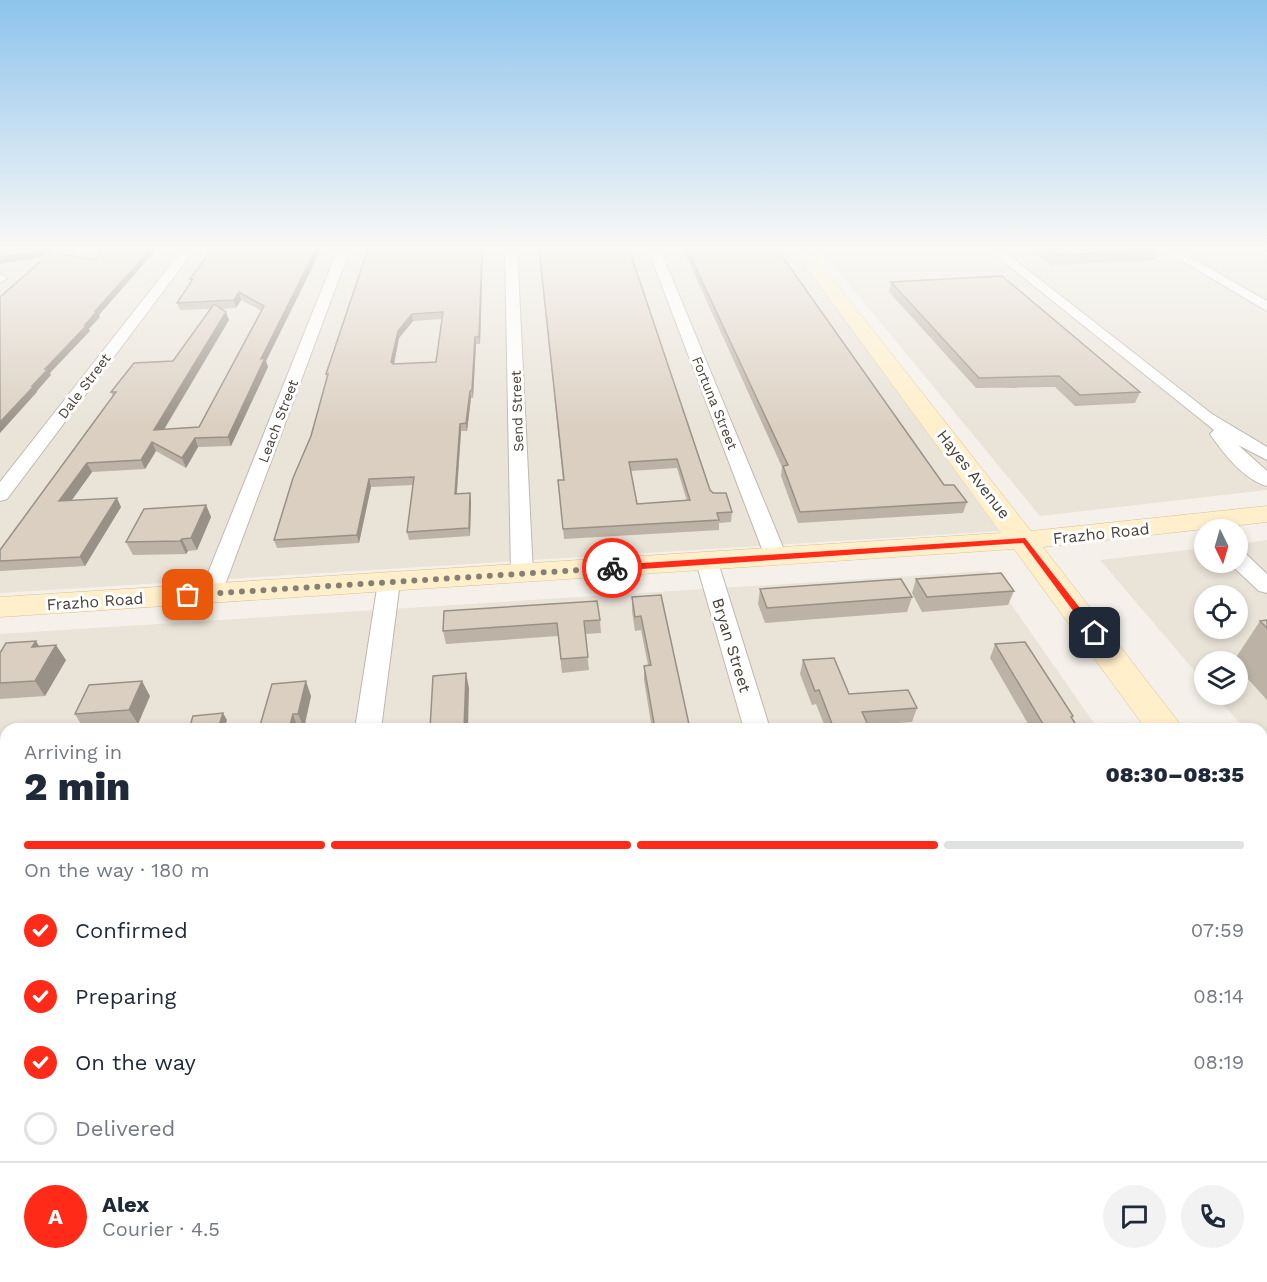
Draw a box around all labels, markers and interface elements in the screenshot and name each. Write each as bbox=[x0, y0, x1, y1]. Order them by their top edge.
street label: Dale Street bbox=[54, 350, 114, 422]
street label: Fortuna Street bbox=[689, 354, 741, 452]
street label: Send Street bbox=[508, 370, 526, 452]
street label: Leach Street bbox=[255, 377, 301, 465]
street label: Hayes Avenue bbox=[933, 426, 1014, 523]
street label: Frazho Road bbox=[1052, 519, 1150, 548]
north arrow bbox=[1194, 519, 1248, 573]
map controls bbox=[1194, 519, 1248, 705]
courier bbox=[582, 538, 642, 598]
icon: bike bbox=[596, 552, 629, 585]
pin bbox=[162, 569, 213, 620]
icon: bag bbox=[171, 578, 204, 611]
button: locate bbox=[1194, 585, 1248, 639]
street label: Frazho Road bbox=[46, 589, 144, 614]
street label: Bryan Street bbox=[708, 596, 755, 695]
pin bbox=[1069, 607, 1120, 658]
icon: home bbox=[1078, 616, 1111, 649]
button: layers bbox=[1194, 651, 1248, 705]
text: Arriving in bbox=[24, 740, 122, 764]
text: 08:30–08:35 bbox=[1105, 762, 1244, 787]
text: 2 min bbox=[24, 764, 130, 809]
text: On the way · 180 m bbox=[24, 858, 210, 882]
icon: check bbox=[24, 914, 57, 947]
text: Confirmed bbox=[75, 918, 188, 943]
text: 07:59 bbox=[1191, 918, 1244, 942]
icon: check bbox=[24, 980, 57, 1013]
text: Preparing bbox=[75, 984, 176, 1009]
text: 08:14 bbox=[1193, 984, 1244, 1008]
icon: check bbox=[24, 1046, 57, 1079]
text: On the way bbox=[75, 1050, 196, 1075]
text: 08:19 bbox=[1193, 1050, 1244, 1074]
text: Delivered bbox=[75, 1116, 175, 1141]
button: chat bbox=[1103, 1185, 1166, 1248]
button: phone bbox=[1181, 1185, 1244, 1248]
text: Alex bbox=[102, 1192, 149, 1217]
text: A bbox=[48, 1204, 63, 1229]
text: Courier · 4.5 bbox=[102, 1217, 220, 1241]

